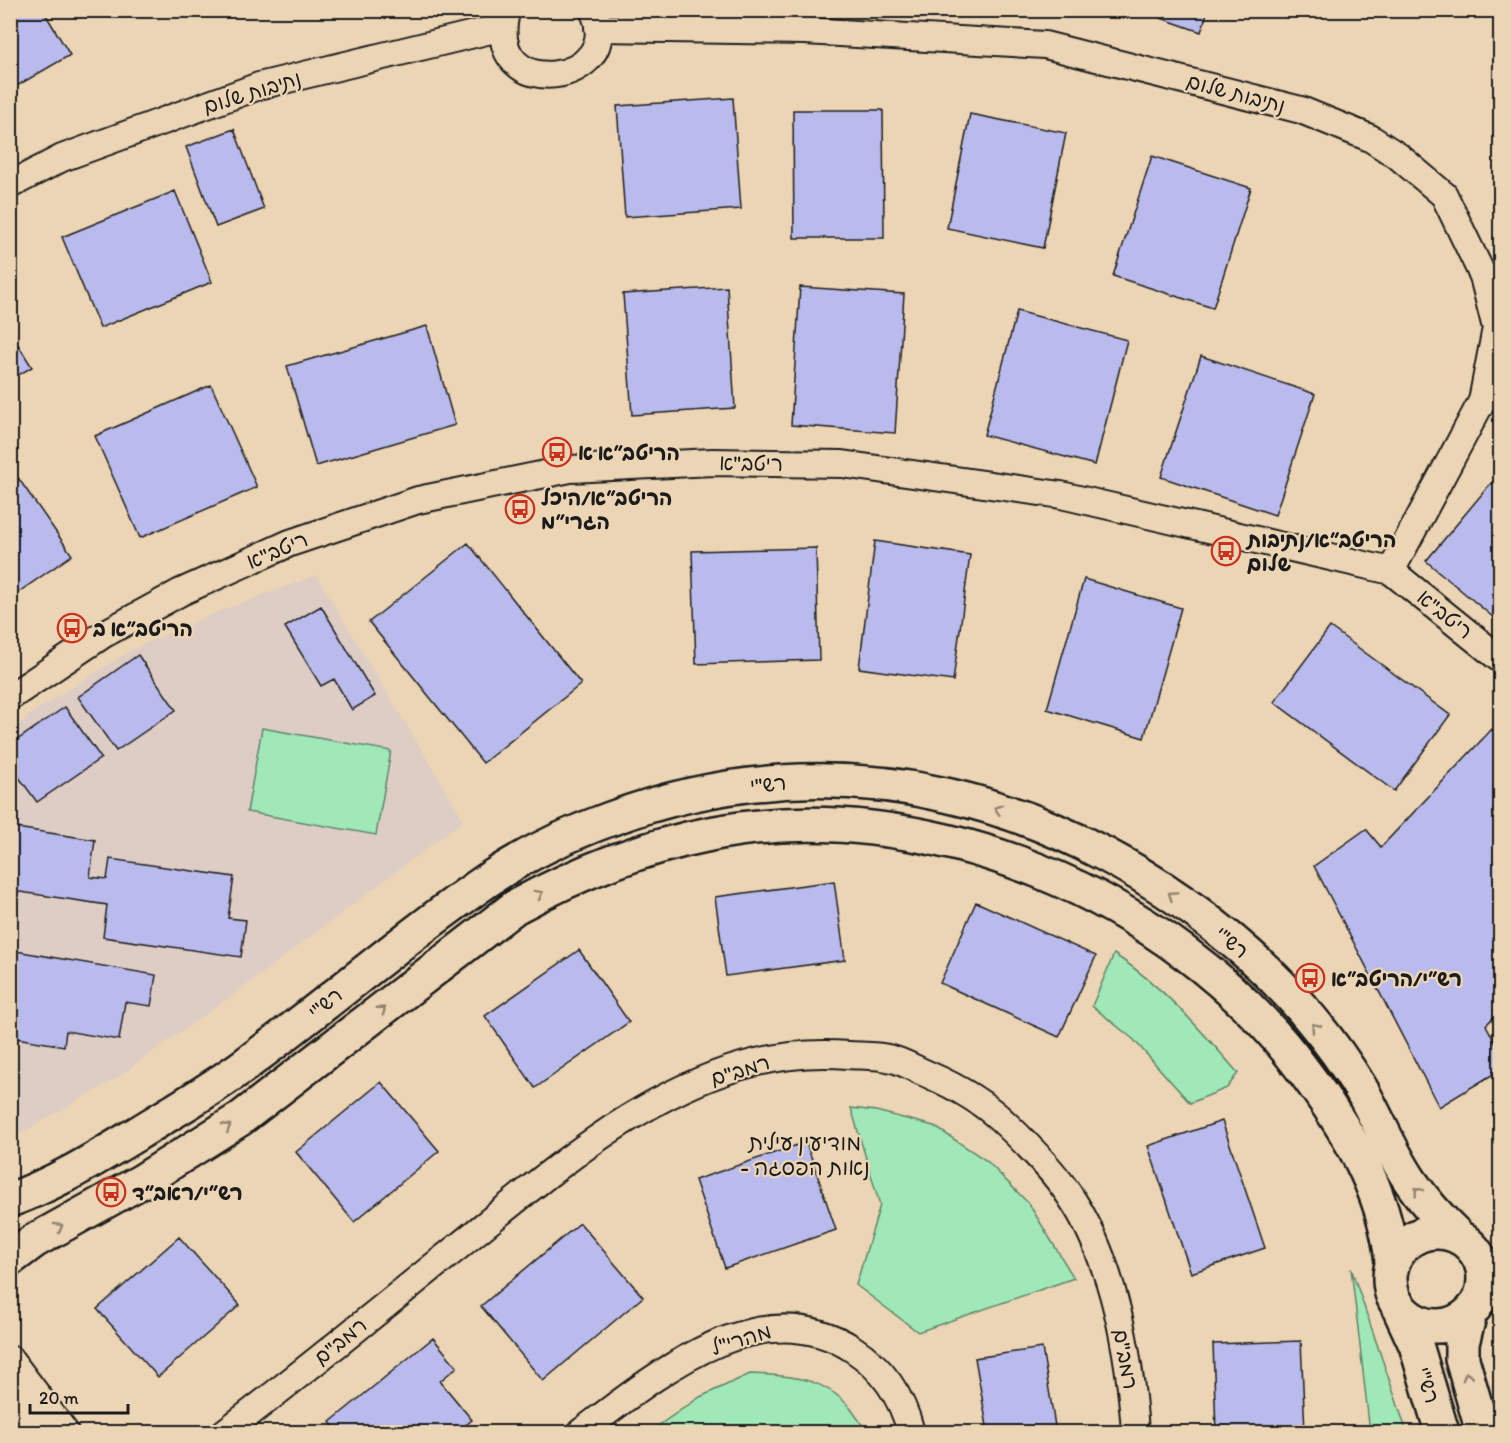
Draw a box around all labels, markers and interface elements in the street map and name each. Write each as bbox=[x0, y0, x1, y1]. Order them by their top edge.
street label: נתיבות שלום bbox=[200, 65, 304, 120]
street label: נתיבות שלום bbox=[1184, 68, 1288, 119]
bus stop icon: הריטב״א א bbox=[541, 436, 573, 468]
place label: הריטב״א א bbox=[578, 440, 680, 465]
street label: ריטב"א bbox=[719, 450, 783, 476]
place label: הריטב״א/היכל הגרי״מ bbox=[541, 485, 673, 534]
bus stop icon: הריטב״א/היכל הגרי״מ bbox=[504, 493, 536, 525]
street label: ריטב"א bbox=[243, 526, 311, 574]
place label: הריטב״א/נתיבות שלום bbox=[1245, 527, 1396, 576]
bus stop icon: הריטב״א/נתיבות שלום bbox=[1210, 535, 1242, 567]
street label: ריטב"א bbox=[1412, 584, 1478, 644]
bus stop icon: הריטב״א ב bbox=[56, 612, 88, 644]
place label: הריטב״א ב bbox=[92, 616, 193, 641]
street label: רש"י bbox=[749, 770, 787, 798]
one-way arrow bbox=[993, 804, 1004, 816]
one-way arrow bbox=[533, 890, 543, 901]
one-way arrow bbox=[1167, 891, 1178, 902]
street label: רש"י bbox=[1210, 921, 1254, 963]
bus stop icon: רש״י/הריטב״א bbox=[1294, 962, 1326, 994]
place label: רש״י/הריטב״א bbox=[1331, 966, 1462, 991]
street label: רש"י bbox=[303, 982, 347, 1024]
one-way arrow bbox=[376, 1007, 387, 1018]
one-way arrow bbox=[1311, 1023, 1322, 1034]
street label: רמב"ם bbox=[707, 1049, 773, 1091]
one-way arrow bbox=[220, 1123, 231, 1134]
district label: מודיעין עילית - נאות הפסגה bbox=[740, 1129, 870, 1181]
bus stop icon: רש״י/ראב״ד bbox=[95, 1176, 127, 1208]
place label: רש״י/ראב״ד bbox=[132, 1180, 243, 1205]
one-way arrow bbox=[1415, 1187, 1426, 1198]
one-way arrow bbox=[53, 1222, 63, 1234]
street label: רמב"ם bbox=[308, 1312, 372, 1370]
street label: מהרי"ל bbox=[708, 1318, 774, 1360]
street label: רמב"ם bbox=[1108, 1327, 1144, 1391]
street label: רש"י bbox=[1411, 1364, 1445, 1406]
one-way arrow bbox=[1461, 1372, 1474, 1382]
scale bar bbox=[30, 1377, 128, 1415]
text: 20 m bbox=[39, 1387, 79, 1409]

